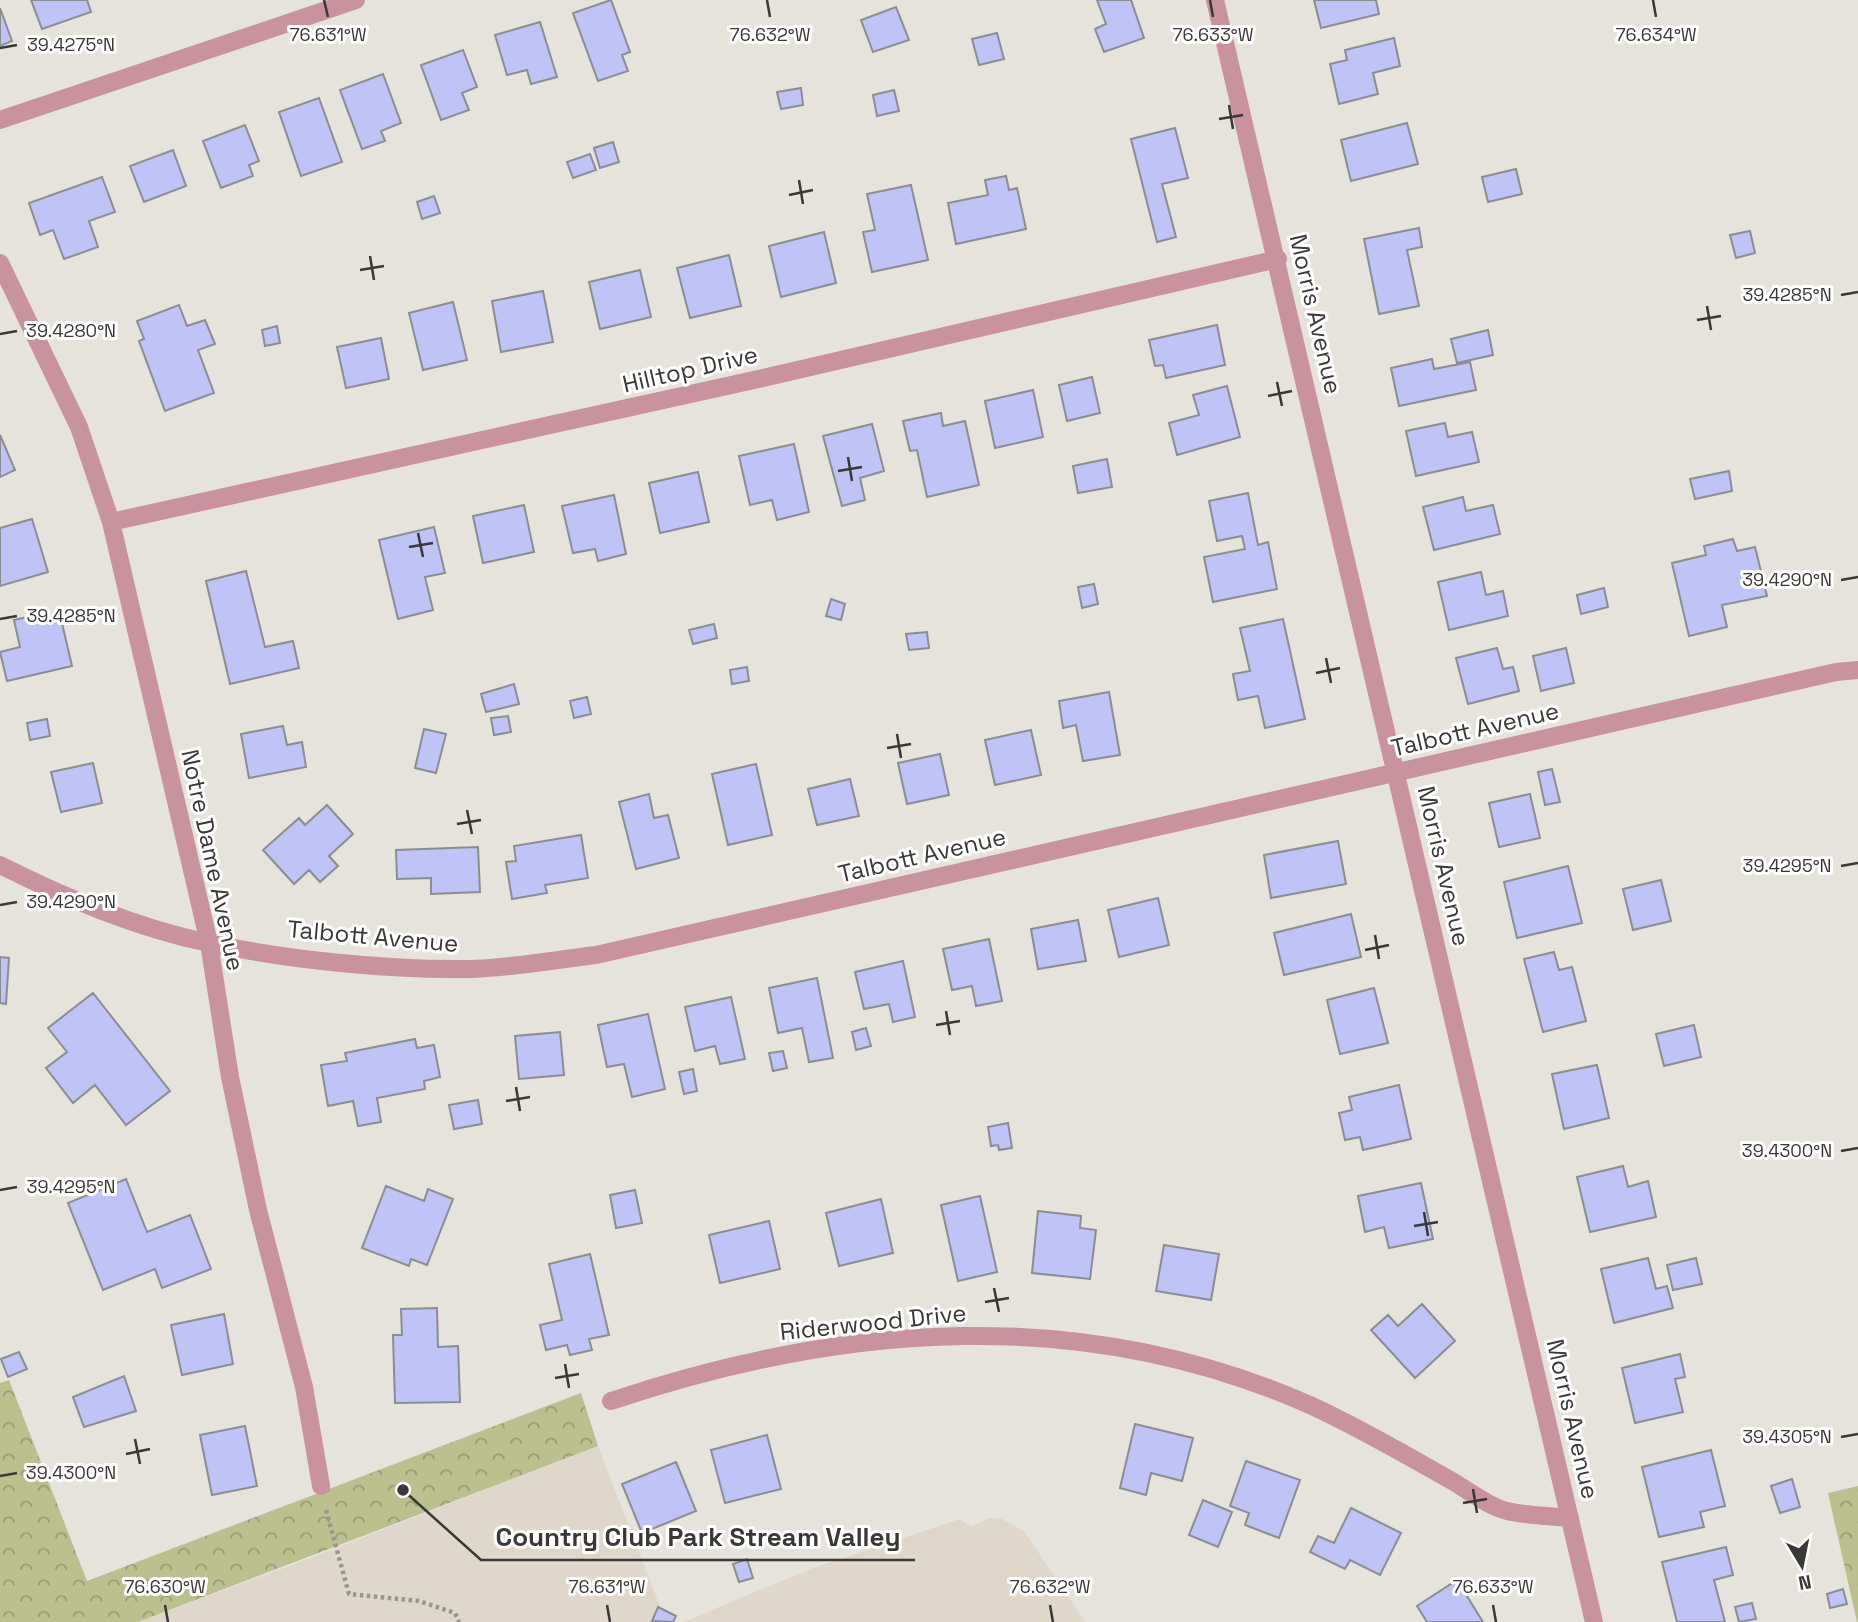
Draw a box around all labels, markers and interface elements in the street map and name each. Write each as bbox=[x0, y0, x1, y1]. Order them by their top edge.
text: 76.631°W bbox=[289, 23, 367, 46]
text: 76.632°W bbox=[730, 23, 811, 46]
text: 76.633°W bbox=[1173, 23, 1254, 46]
text: 76.634°W bbox=[1615, 23, 1697, 46]
text: 39.4275°N bbox=[27, 33, 115, 56]
street label: Morris Avenue bbox=[1283, 231, 1349, 397]
text: 39.4285°N bbox=[1742, 283, 1832, 306]
text: 39.4280°N bbox=[26, 319, 116, 342]
street label: Hilltop Drive bbox=[619, 338, 761, 400]
text: 39.4290°N bbox=[1742, 568, 1832, 591]
text: 39.4285°N bbox=[26, 604, 116, 627]
street label: Talbott Avenue bbox=[1388, 695, 1562, 763]
street label: Notre Dame Avenue bbox=[174, 746, 252, 974]
street label: Morris Avenue bbox=[1411, 783, 1477, 949]
street label: Talbott Avenue bbox=[835, 821, 1009, 889]
text: 39.4295°N bbox=[1743, 854, 1831, 877]
text: 39.4290°N bbox=[26, 890, 116, 913]
street label: Talbott Avenue bbox=[286, 913, 460, 959]
text: 39.4300°N bbox=[1742, 1139, 1832, 1162]
text: 39.4295°N bbox=[27, 1175, 115, 1198]
street label: Riderwood Drive bbox=[778, 1297, 968, 1347]
street label: Morris Avenue bbox=[1540, 1336, 1606, 1502]
text: 39.4305°N bbox=[1742, 1425, 1832, 1448]
text: 39.4300°N bbox=[26, 1461, 116, 1484]
callout: Country Club Park Stream Valley bbox=[481, 1513, 915, 1560]
text: Country Club Park Stream Valley bbox=[495, 1520, 901, 1554]
north arrow bbox=[1767, 1531, 1837, 1601]
text: N bbox=[1796, 1569, 1813, 1596]
text: 76.630°W bbox=[124, 1575, 206, 1598]
text: 76.631°W bbox=[568, 1575, 646, 1598]
text: 76.632°W bbox=[1010, 1575, 1091, 1598]
text: 76.633°W bbox=[1453, 1575, 1534, 1598]

